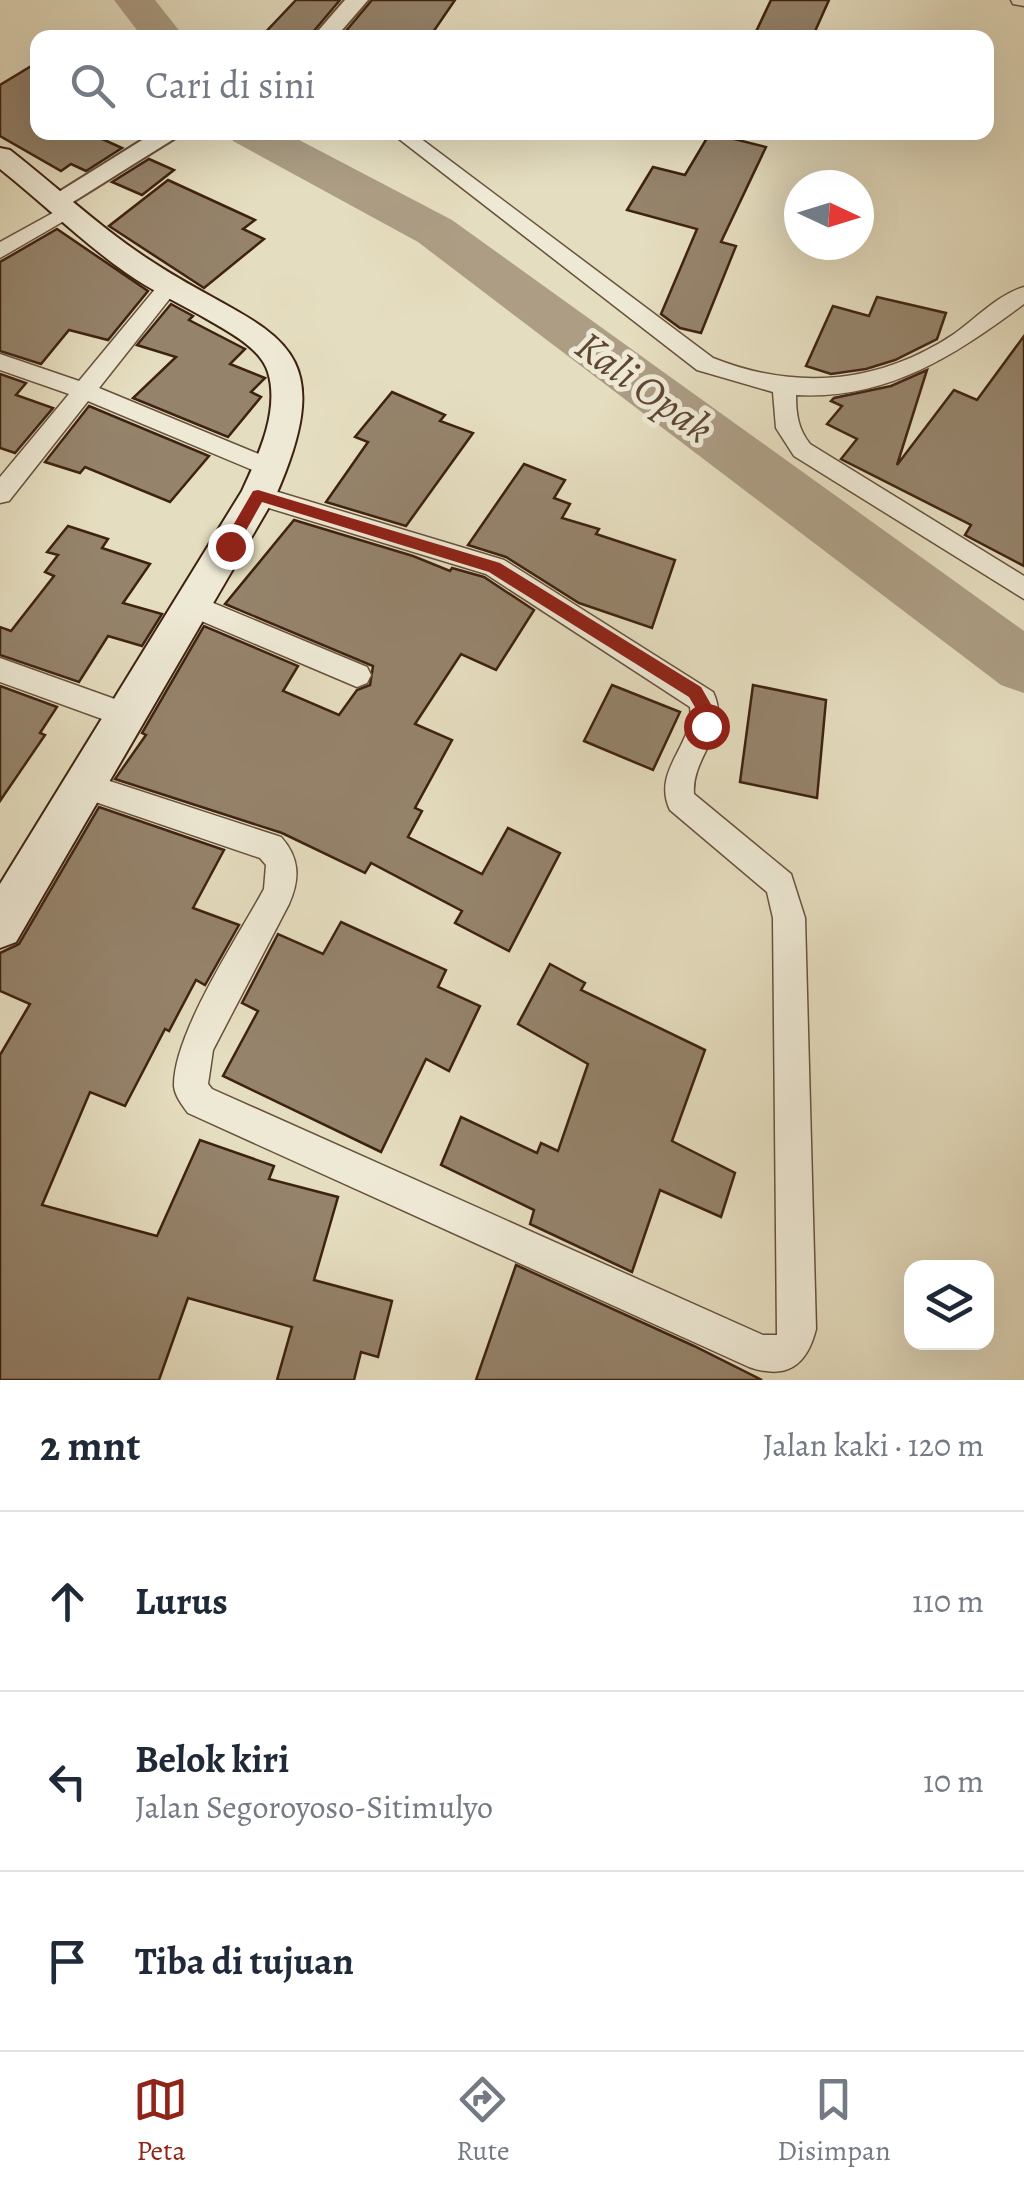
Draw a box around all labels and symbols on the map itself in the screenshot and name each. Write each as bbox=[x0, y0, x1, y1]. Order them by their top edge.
north arrow bbox=[784, 170, 874, 260]
water label: Kali Opak bbox=[564, 317, 725, 456]
route end bbox=[208, 524, 254, 570]
route start bbox=[684, 704, 730, 750]

